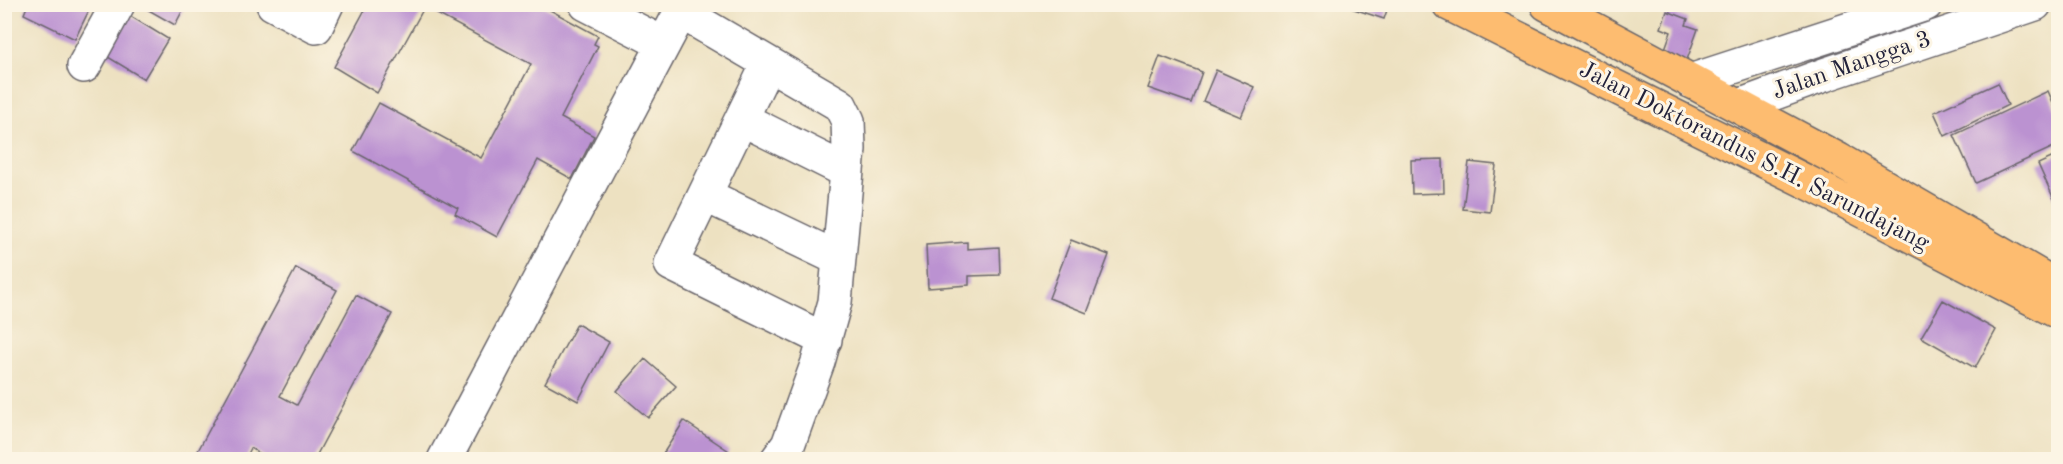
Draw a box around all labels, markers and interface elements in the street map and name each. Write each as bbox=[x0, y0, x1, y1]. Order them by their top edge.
street label: Jalan Mangga 3 bbox=[1770, 28, 1934, 104]
street label: Jalan Doktorandus S.H. Sarundajang bbox=[1575, 58, 1933, 256]

